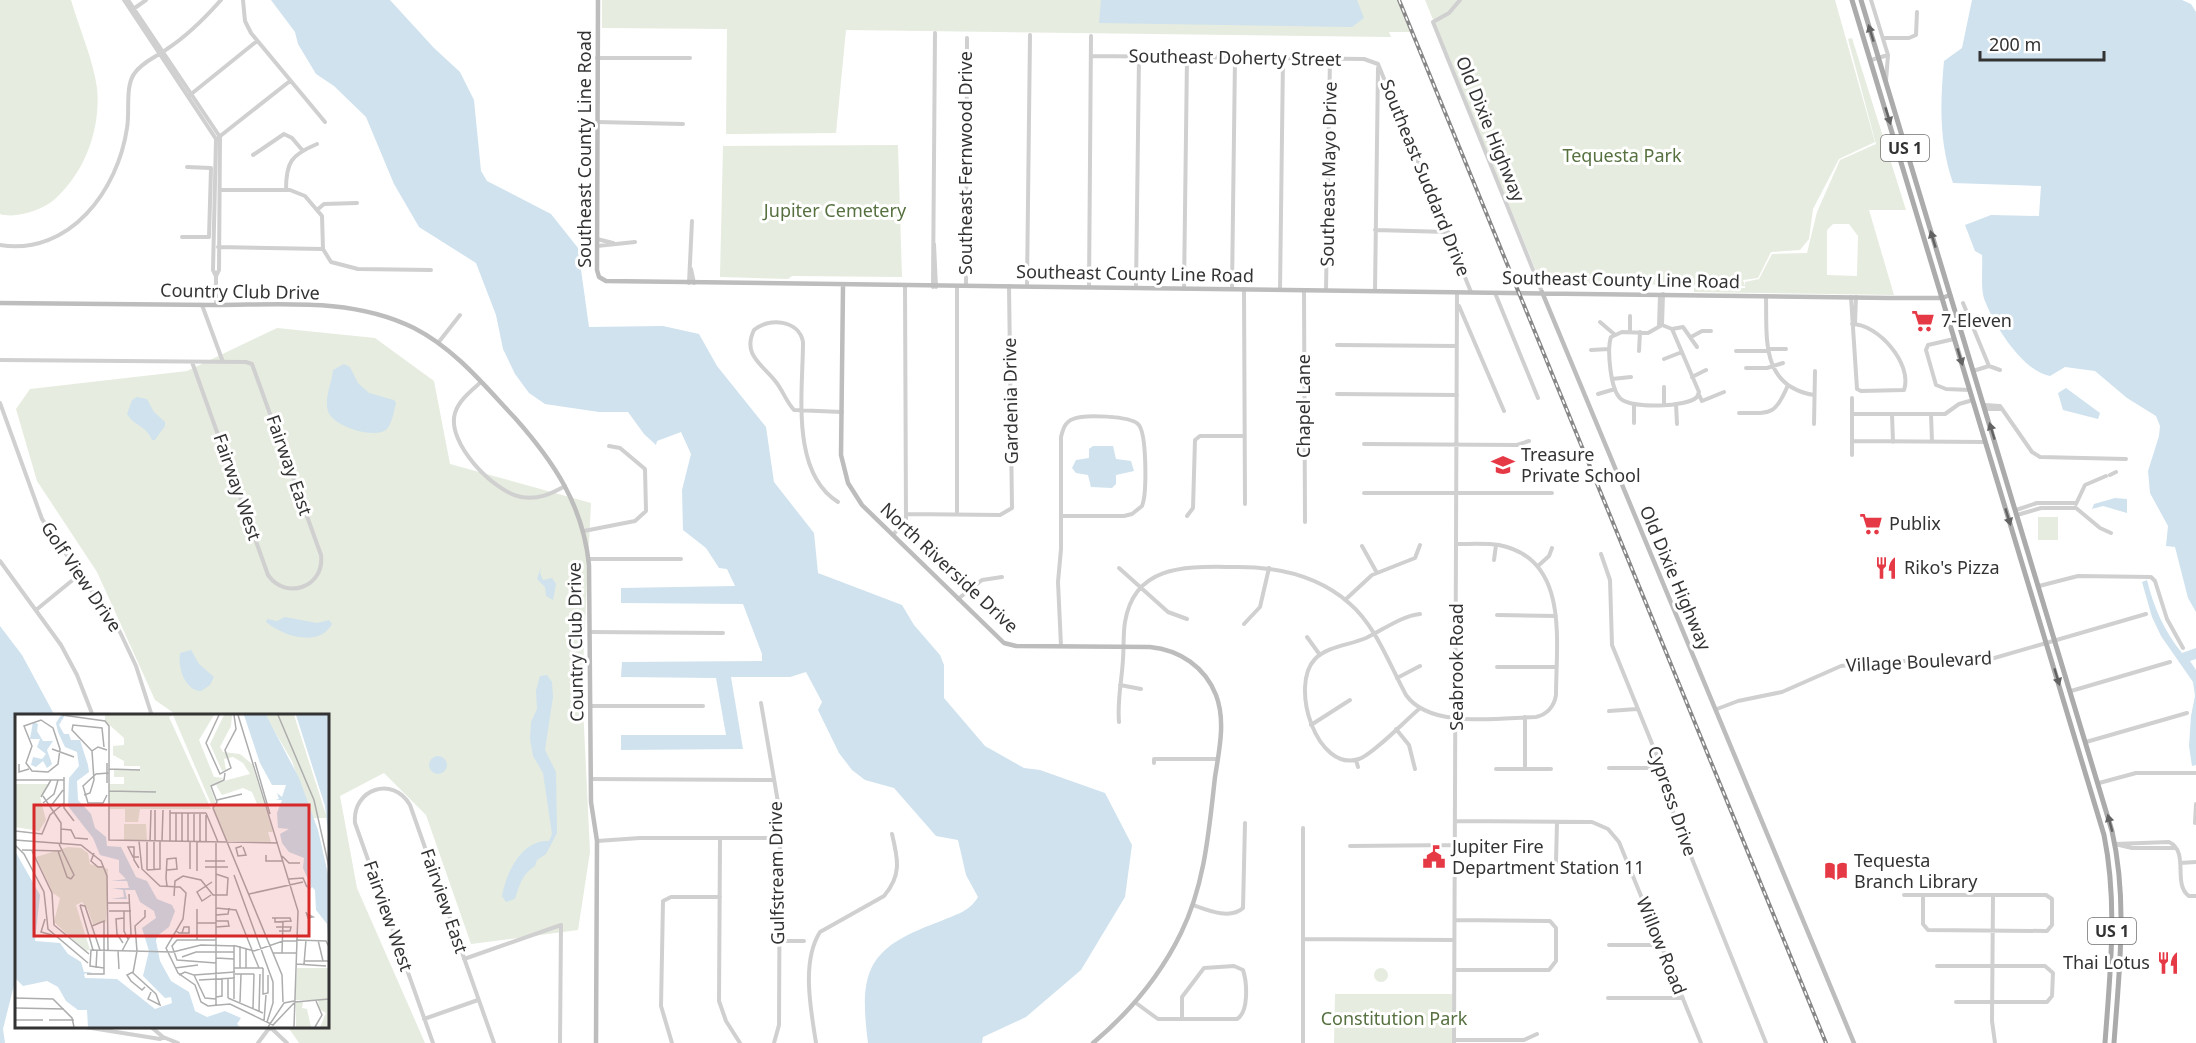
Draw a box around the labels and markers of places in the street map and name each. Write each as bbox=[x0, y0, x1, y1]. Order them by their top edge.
supermarket icon: 7-Eleven bbox=[1910, 308, 1936, 334]
place label: 7-Eleven bbox=[1941, 308, 2012, 332]
place label: Treasure Private School bbox=[1521, 442, 1641, 487]
school or university icon: Treasure Private School bbox=[1490, 452, 1516, 478]
supermarket icon: Publix bbox=[1858, 511, 1884, 537]
place label: Publix bbox=[1889, 511, 1941, 535]
restaurant icon: Riko's Pizza bbox=[1873, 555, 1899, 581]
place label: Riko's Pizza bbox=[1904, 555, 2000, 579]
place label: Jupiter Fire Department Station 11 bbox=[1450, 834, 1645, 879]
public building icon: Jupiter Fire Department Station 11 bbox=[1421, 844, 1447, 870]
place label: Tequesta Branch Library bbox=[1854, 848, 1978, 893]
library icon: Tequesta Branch Library bbox=[1823, 858, 1849, 884]
place label: Thai Lotus bbox=[2063, 950, 2150, 974]
restaurant icon: Thai Lotus bbox=[2155, 950, 2181, 976]

